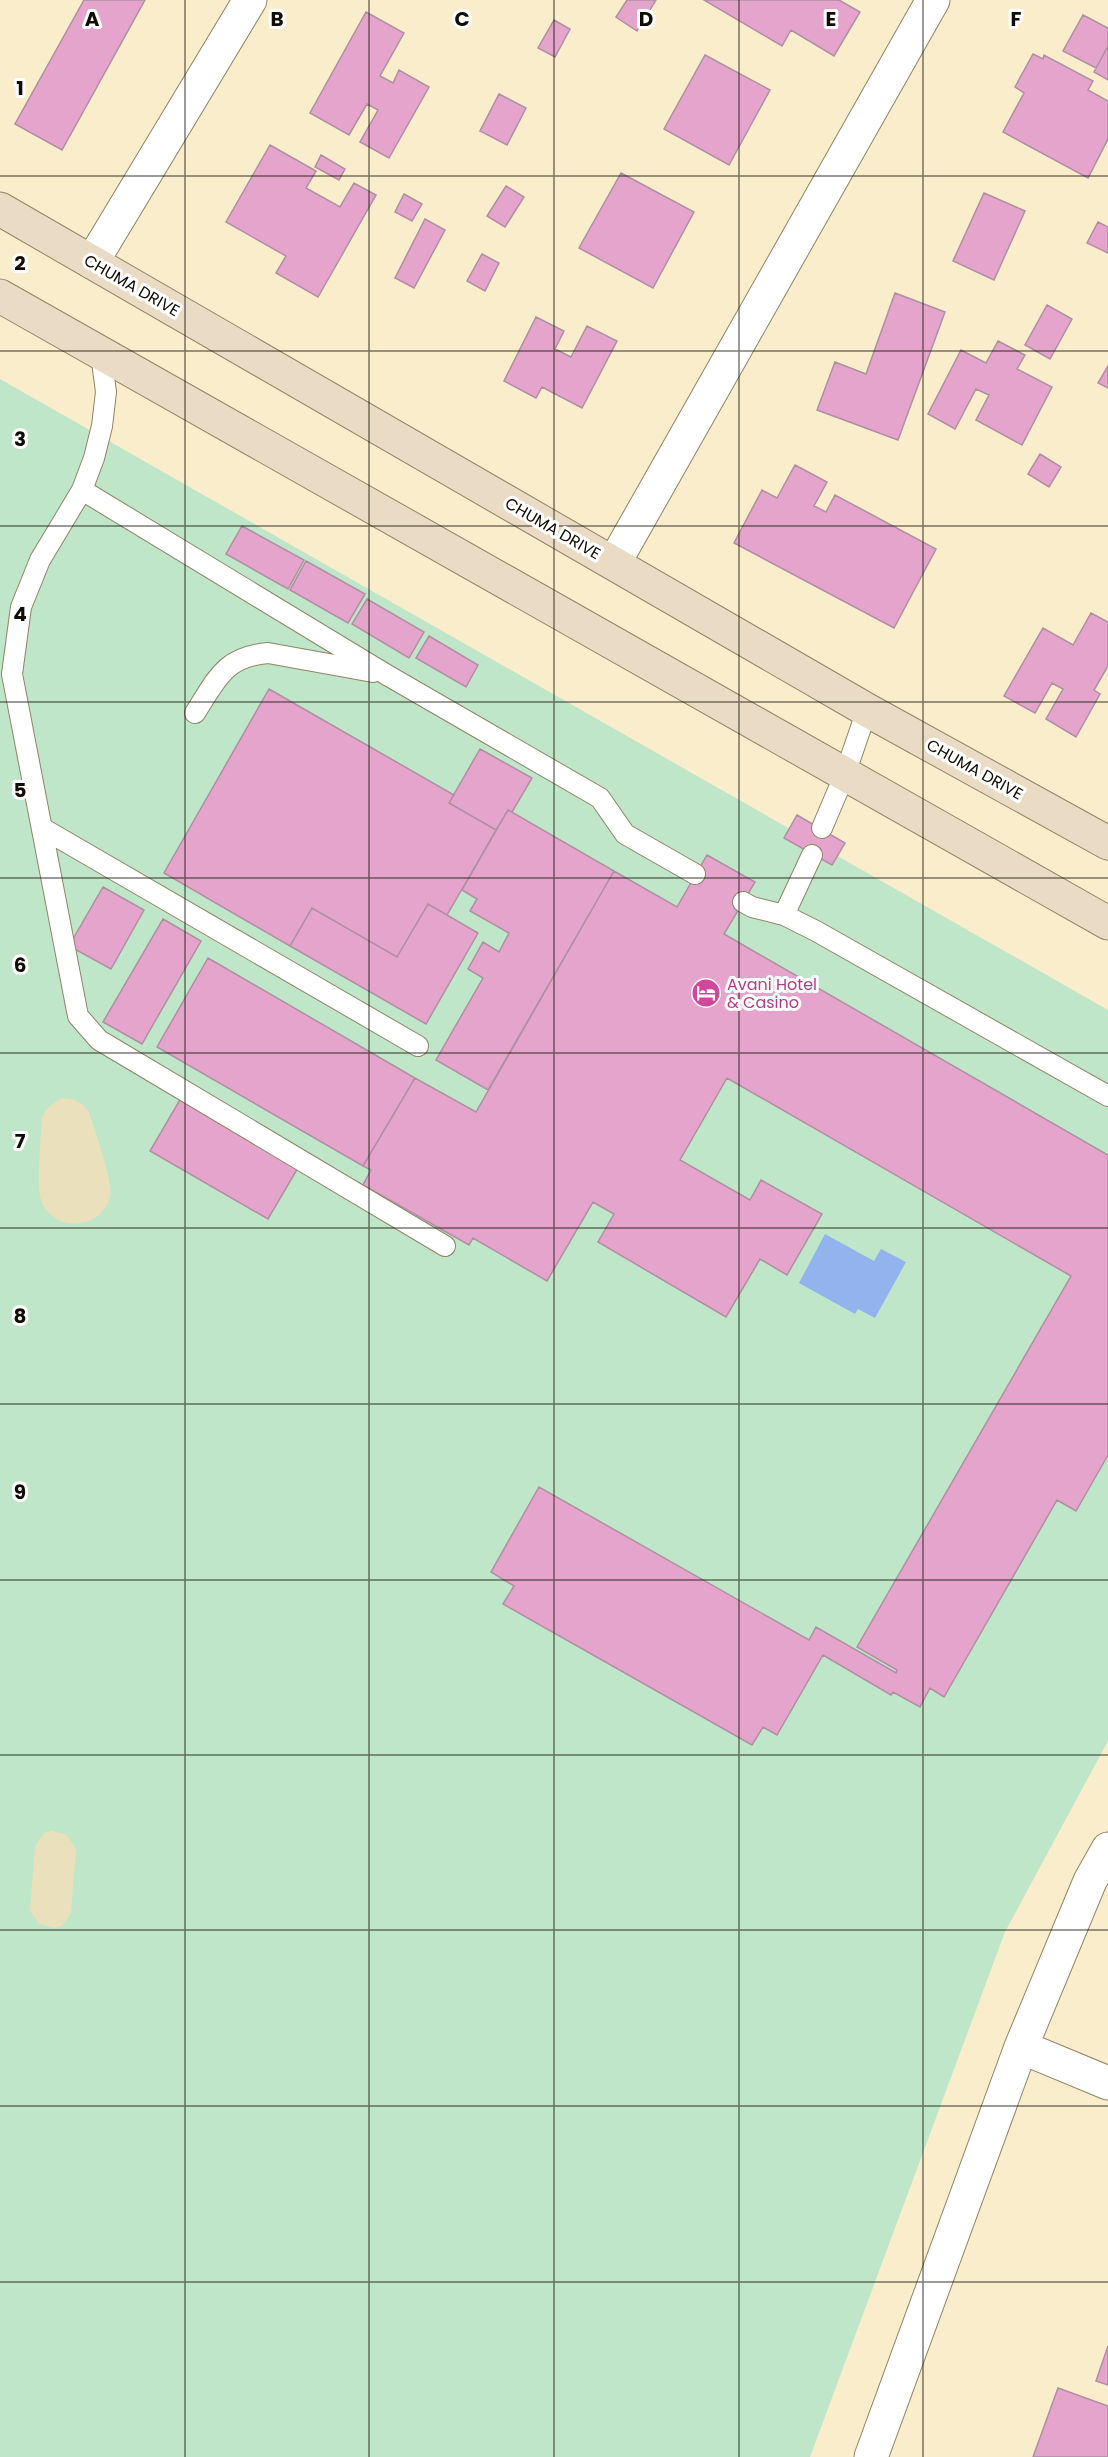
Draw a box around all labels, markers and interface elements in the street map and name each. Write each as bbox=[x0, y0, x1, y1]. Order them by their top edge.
text: A bbox=[85, 5, 100, 33]
text: B bbox=[270, 5, 284, 33]
text: C bbox=[454, 5, 470, 33]
text: D bbox=[639, 5, 653, 33]
text: E bbox=[826, 5, 836, 33]
text: F bbox=[1011, 5, 1022, 33]
text: 1 bbox=[16, 74, 24, 102]
text: 2 bbox=[14, 249, 26, 277]
street label: CHUMA DRIVE bbox=[80, 249, 184, 322]
text: 3 bbox=[14, 425, 26, 453]
street label: CHUMA DRIVE bbox=[501, 492, 605, 565]
text: 4 bbox=[13, 600, 27, 628]
street label: CHUMA DRIVE bbox=[922, 733, 1027, 805]
text: 5 bbox=[14, 776, 27, 804]
text: 6 bbox=[14, 951, 26, 979]
place label: Avani Hotel & Casino bbox=[727, 973, 817, 1014]
hotel icon: Avani Hotel & Casino bbox=[690, 977, 722, 1009]
text: 7 bbox=[15, 1127, 26, 1155]
text: 8 bbox=[14, 1302, 26, 1330]
text: 9 bbox=[14, 1478, 26, 1506]

